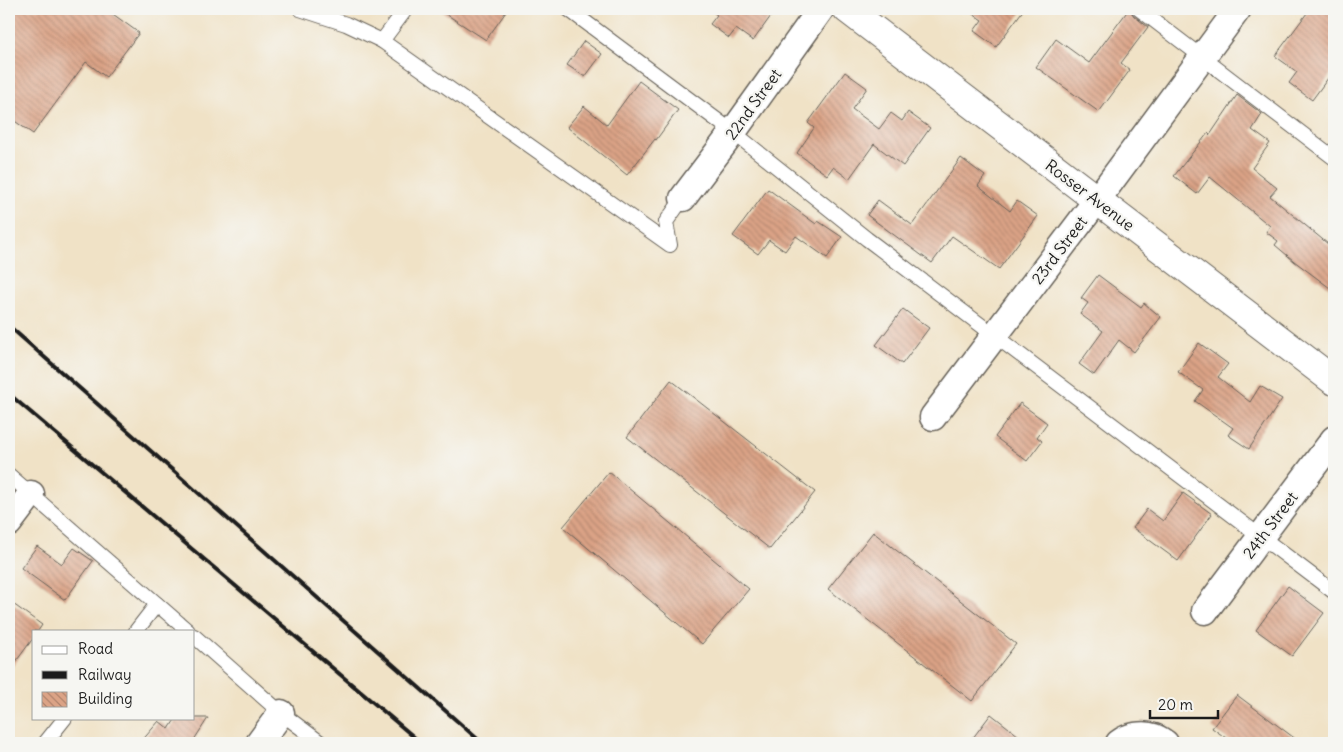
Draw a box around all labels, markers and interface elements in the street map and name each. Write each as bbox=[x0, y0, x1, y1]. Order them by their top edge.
street label: 22nd Street bbox=[721, 64, 786, 143]
street label: Rosser Avenue bbox=[1042, 155, 1138, 235]
street label: 23rd Street bbox=[1027, 212, 1091, 288]
street label: 24th Street bbox=[1238, 487, 1302, 563]
legend bbox=[32, 630, 195, 720]
text: Road bbox=[78, 639, 113, 658]
text: Railway bbox=[78, 665, 132, 684]
scale bar bbox=[1150, 687, 1218, 719]
text: Building bbox=[78, 689, 133, 708]
text: 20 m bbox=[1158, 695, 1193, 714]

